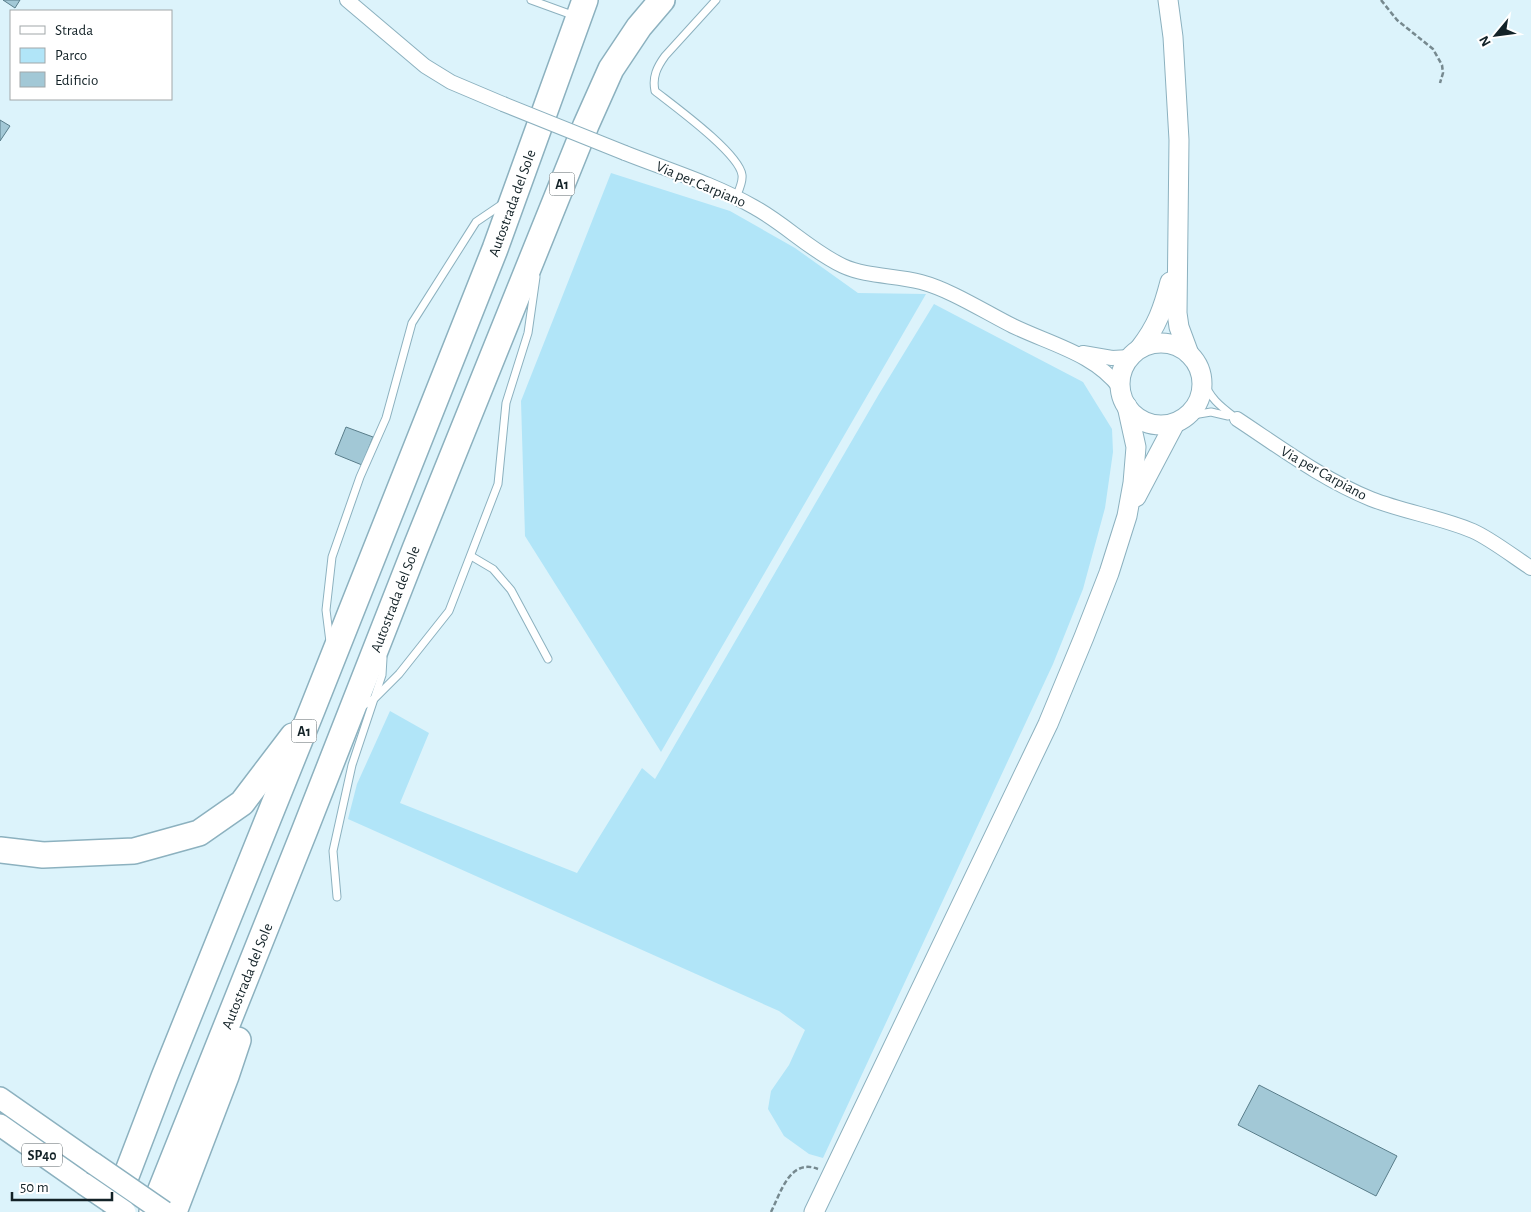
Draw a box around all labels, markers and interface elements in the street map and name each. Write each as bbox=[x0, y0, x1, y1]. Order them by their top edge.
legend bbox=[10, 10, 172, 100]
north arrow bbox=[1471, 10, 1521, 60]
text: Strada bbox=[55, 23, 93, 38]
text: N bbox=[1477, 33, 1494, 48]
text: Parco bbox=[55, 48, 87, 63]
text: Edificio bbox=[55, 73, 98, 88]
street label: Autostrada del Sole bbox=[486, 148, 539, 259]
street label: Via per Carpiano bbox=[654, 159, 748, 210]
road number: A1 bbox=[550, 172, 574, 195]
street label: Via per Carpiano bbox=[1278, 444, 1369, 503]
street label: Autostrada del Sole bbox=[368, 544, 423, 654]
road number: A1 bbox=[292, 719, 316, 742]
street label: Autostrada del Sole bbox=[219, 921, 276, 1031]
road number: SP40 bbox=[22, 1144, 62, 1166]
scale bar bbox=[12, 1170, 112, 1202]
text: 50 m bbox=[20, 1180, 49, 1195]

